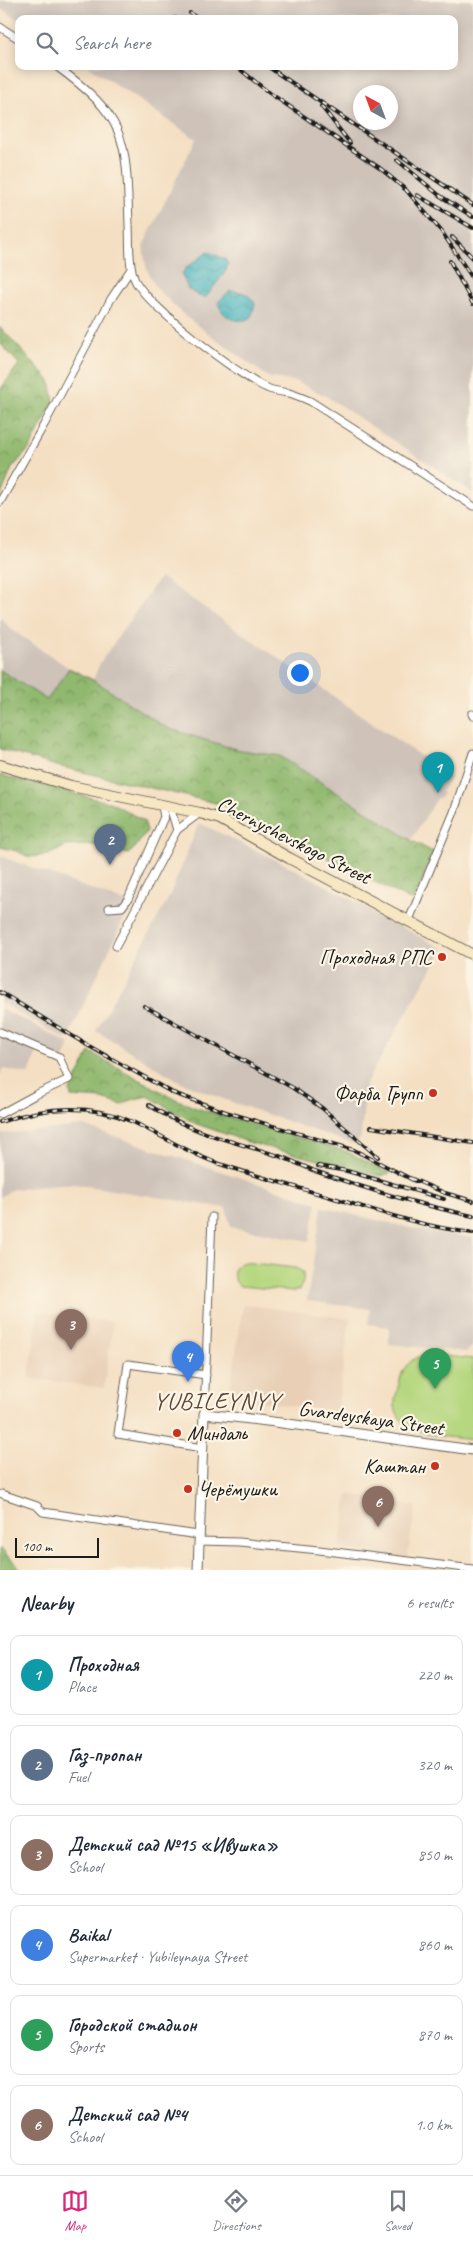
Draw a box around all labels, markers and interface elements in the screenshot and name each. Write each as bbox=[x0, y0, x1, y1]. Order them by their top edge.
search box bbox=[15, 15, 458, 70]
icon: search bbox=[33, 29, 61, 57]
text: Search here bbox=[73, 31, 150, 55]
north arrow bbox=[353, 85, 398, 130]
your location bbox=[287, 660, 313, 686]
pin: 1 bbox=[422, 752, 454, 793]
street label: Chernyshevskogo Street bbox=[213, 790, 377, 891]
pin: 2 bbox=[94, 824, 126, 865]
place label: Проходная РПС bbox=[320, 944, 435, 970]
marker: Проходная РПС bbox=[436, 951, 448, 963]
place label: Фарба Групп bbox=[334, 1080, 423, 1106]
marker: Фарба Групп bbox=[427, 1087, 439, 1099]
pin: 3 bbox=[55, 1309, 87, 1350]
pin: 4 bbox=[172, 1341, 204, 1382]
pin: 5 bbox=[419, 1348, 451, 1389]
district label: YUBILEYNYY bbox=[154, 1386, 284, 1416]
street label: Gvardeyskaya Street bbox=[297, 1395, 447, 1441]
place label: Миндаль bbox=[187, 1420, 248, 1446]
marker: Миндаль bbox=[171, 1427, 183, 1439]
place label: Каштан bbox=[364, 1453, 426, 1479]
marker: Каштан bbox=[429, 1460, 441, 1472]
place label: Черёмушки bbox=[198, 1476, 279, 1502]
marker: Черёмушки bbox=[182, 1483, 194, 1495]
pin: 6 bbox=[362, 1486, 394, 1527]
scale bar bbox=[15, 1535, 99, 1558]
text: 100 m bbox=[22, 1538, 52, 1555]
text: Nearby bbox=[20, 1590, 73, 1616]
text: 6 results bbox=[406, 1593, 453, 1613]
text: Проходная bbox=[68, 1653, 139, 1677]
text: 1 bbox=[33, 1665, 41, 1685]
text: 220 m bbox=[418, 1665, 452, 1685]
text: Place bbox=[68, 1677, 96, 1697]
text: Газ-пропан bbox=[68, 1743, 141, 1767]
text: 2 bbox=[33, 1755, 41, 1775]
text: 320 m bbox=[418, 1755, 452, 1775]
text: Fuel bbox=[68, 1767, 89, 1787]
text: Детский сад №15 «Ивушка» bbox=[68, 1833, 278, 1857]
text: 3 bbox=[33, 1845, 41, 1865]
text: 850 m bbox=[418, 1845, 452, 1865]
text: School bbox=[68, 1857, 102, 1877]
text: Baikal bbox=[68, 1923, 109, 1947]
text: 4 bbox=[33, 1935, 41, 1955]
text: 860 m bbox=[418, 1935, 452, 1955]
text: Supermarket · Yubileynaya Street bbox=[68, 1947, 247, 1967]
text: Городской стадион bbox=[68, 2013, 197, 2037]
text: 5 bbox=[34, 2025, 40, 2045]
text: 870 m bbox=[418, 2025, 452, 2045]
text: Sports bbox=[68, 2037, 104, 2057]
text: Детский сад №4 bbox=[68, 2103, 187, 2127]
text: 6 bbox=[33, 2115, 41, 2135]
text: 1.0 km bbox=[415, 2115, 452, 2135]
text: School bbox=[68, 2127, 102, 2147]
tab: Map bbox=[61, 2187, 89, 2234]
tab: Directions bbox=[212, 2187, 261, 2234]
tab: Saved bbox=[384, 2187, 412, 2234]

